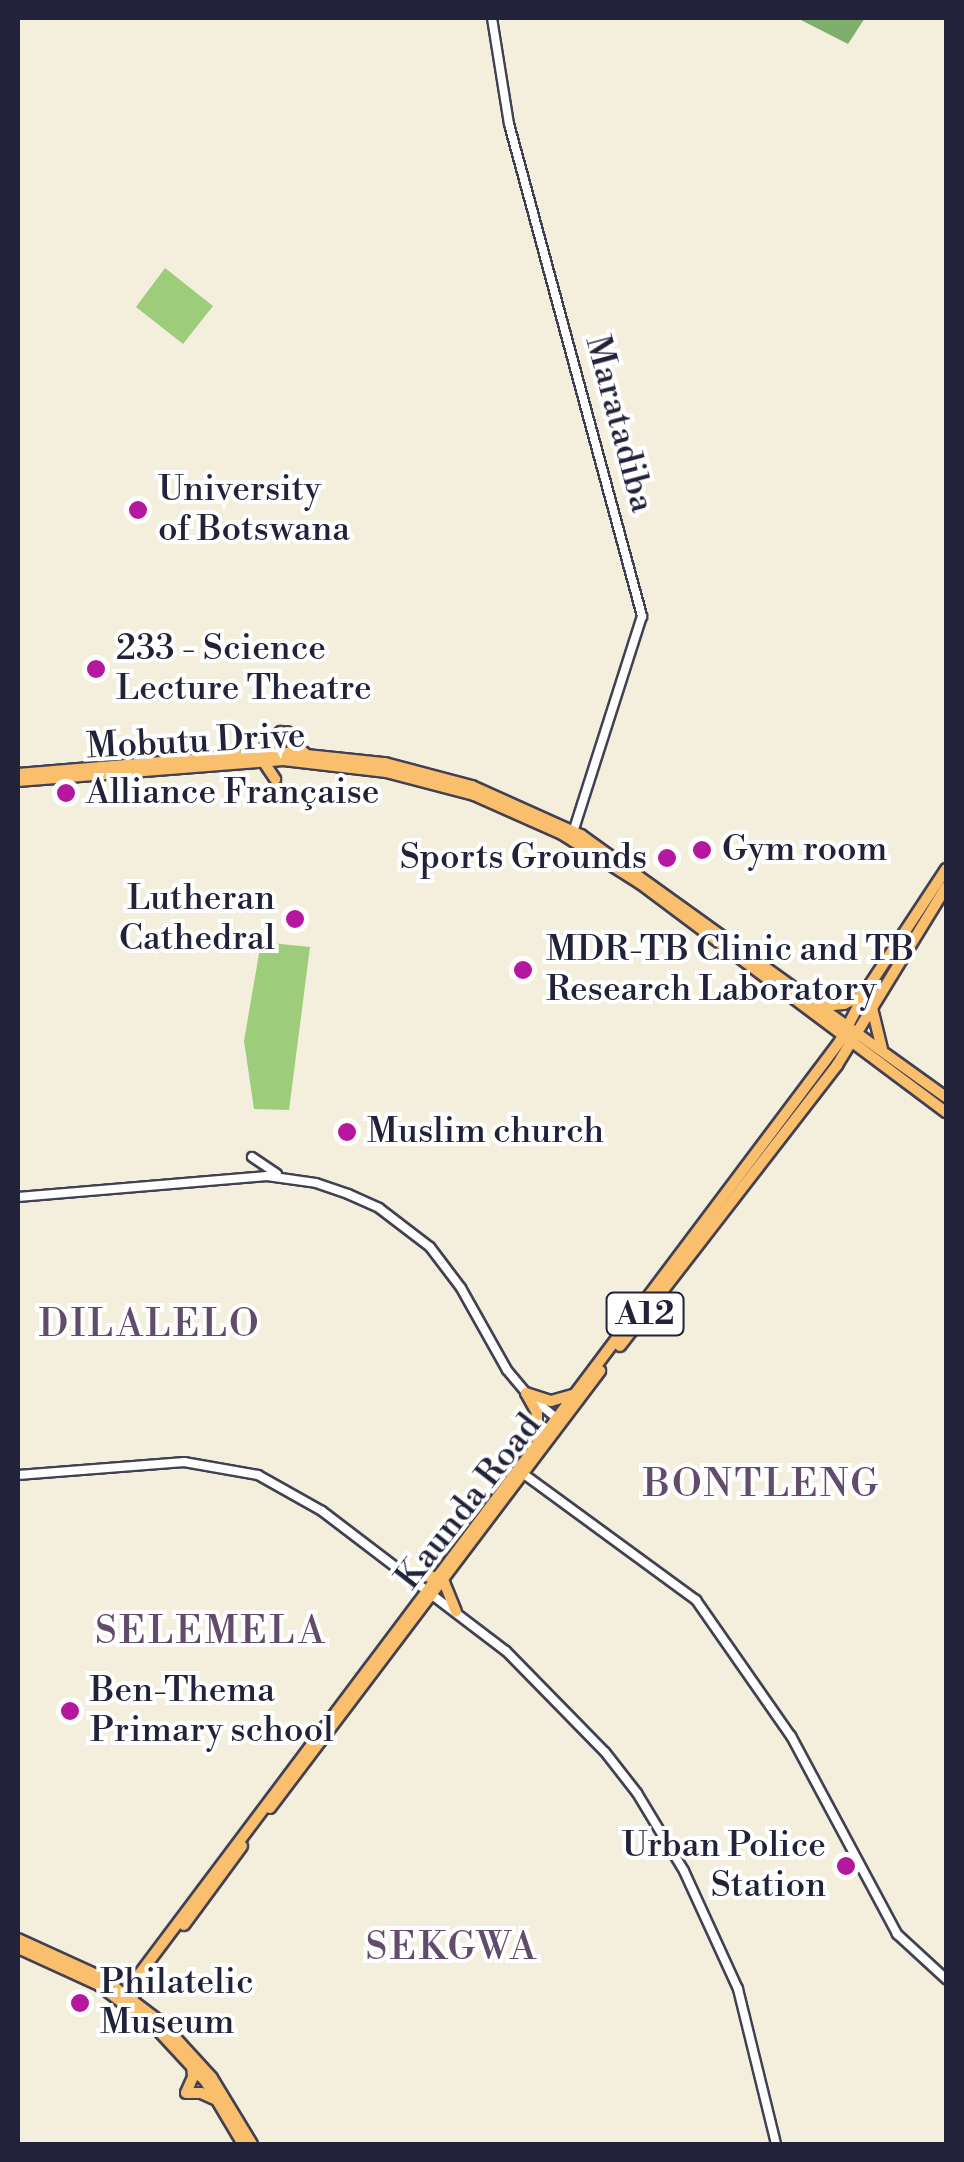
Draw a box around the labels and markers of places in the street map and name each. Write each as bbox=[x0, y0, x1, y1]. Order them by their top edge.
place label: University of Botswana bbox=[158, 469, 350, 551]
marker: University of Botswana bbox=[127, 499, 149, 521]
place label: 233 - Science Lecture Theatre bbox=[116, 628, 372, 710]
marker: 233 - Science Lecture Theatre bbox=[85, 658, 107, 680]
place label: Alliance Française bbox=[86, 772, 380, 814]
marker: Alliance Française bbox=[55, 782, 77, 804]
place label: Gym room bbox=[722, 829, 887, 871]
place label: Sports Grounds bbox=[400, 837, 647, 879]
marker: Gym room bbox=[691, 839, 713, 861]
marker: Sports Grounds bbox=[656, 847, 678, 869]
place label: Lutheran Cathedral bbox=[119, 878, 275, 960]
marker: Lutheran Cathedral bbox=[284, 908, 306, 930]
place label: MDR-TB Clinic and TB Research Laboratory bbox=[546, 929, 914, 1011]
marker: MDR-TB Clinic and TB Research Laboratory bbox=[510, 957, 536, 983]
place label: Muslim church bbox=[367, 1111, 604, 1153]
marker: Muslim church bbox=[336, 1121, 358, 1143]
place label: Ben-Thema Primary school bbox=[90, 1670, 334, 1752]
marker: Ben-Thema Primary school bbox=[59, 1700, 81, 1722]
place label: Urban Police Station bbox=[622, 1825, 826, 1907]
marker: Urban Police Station bbox=[835, 1855, 857, 1877]
place label: Philatelic Museum bbox=[100, 1962, 254, 2044]
marker: Philatelic Museum bbox=[69, 1992, 91, 2014]

